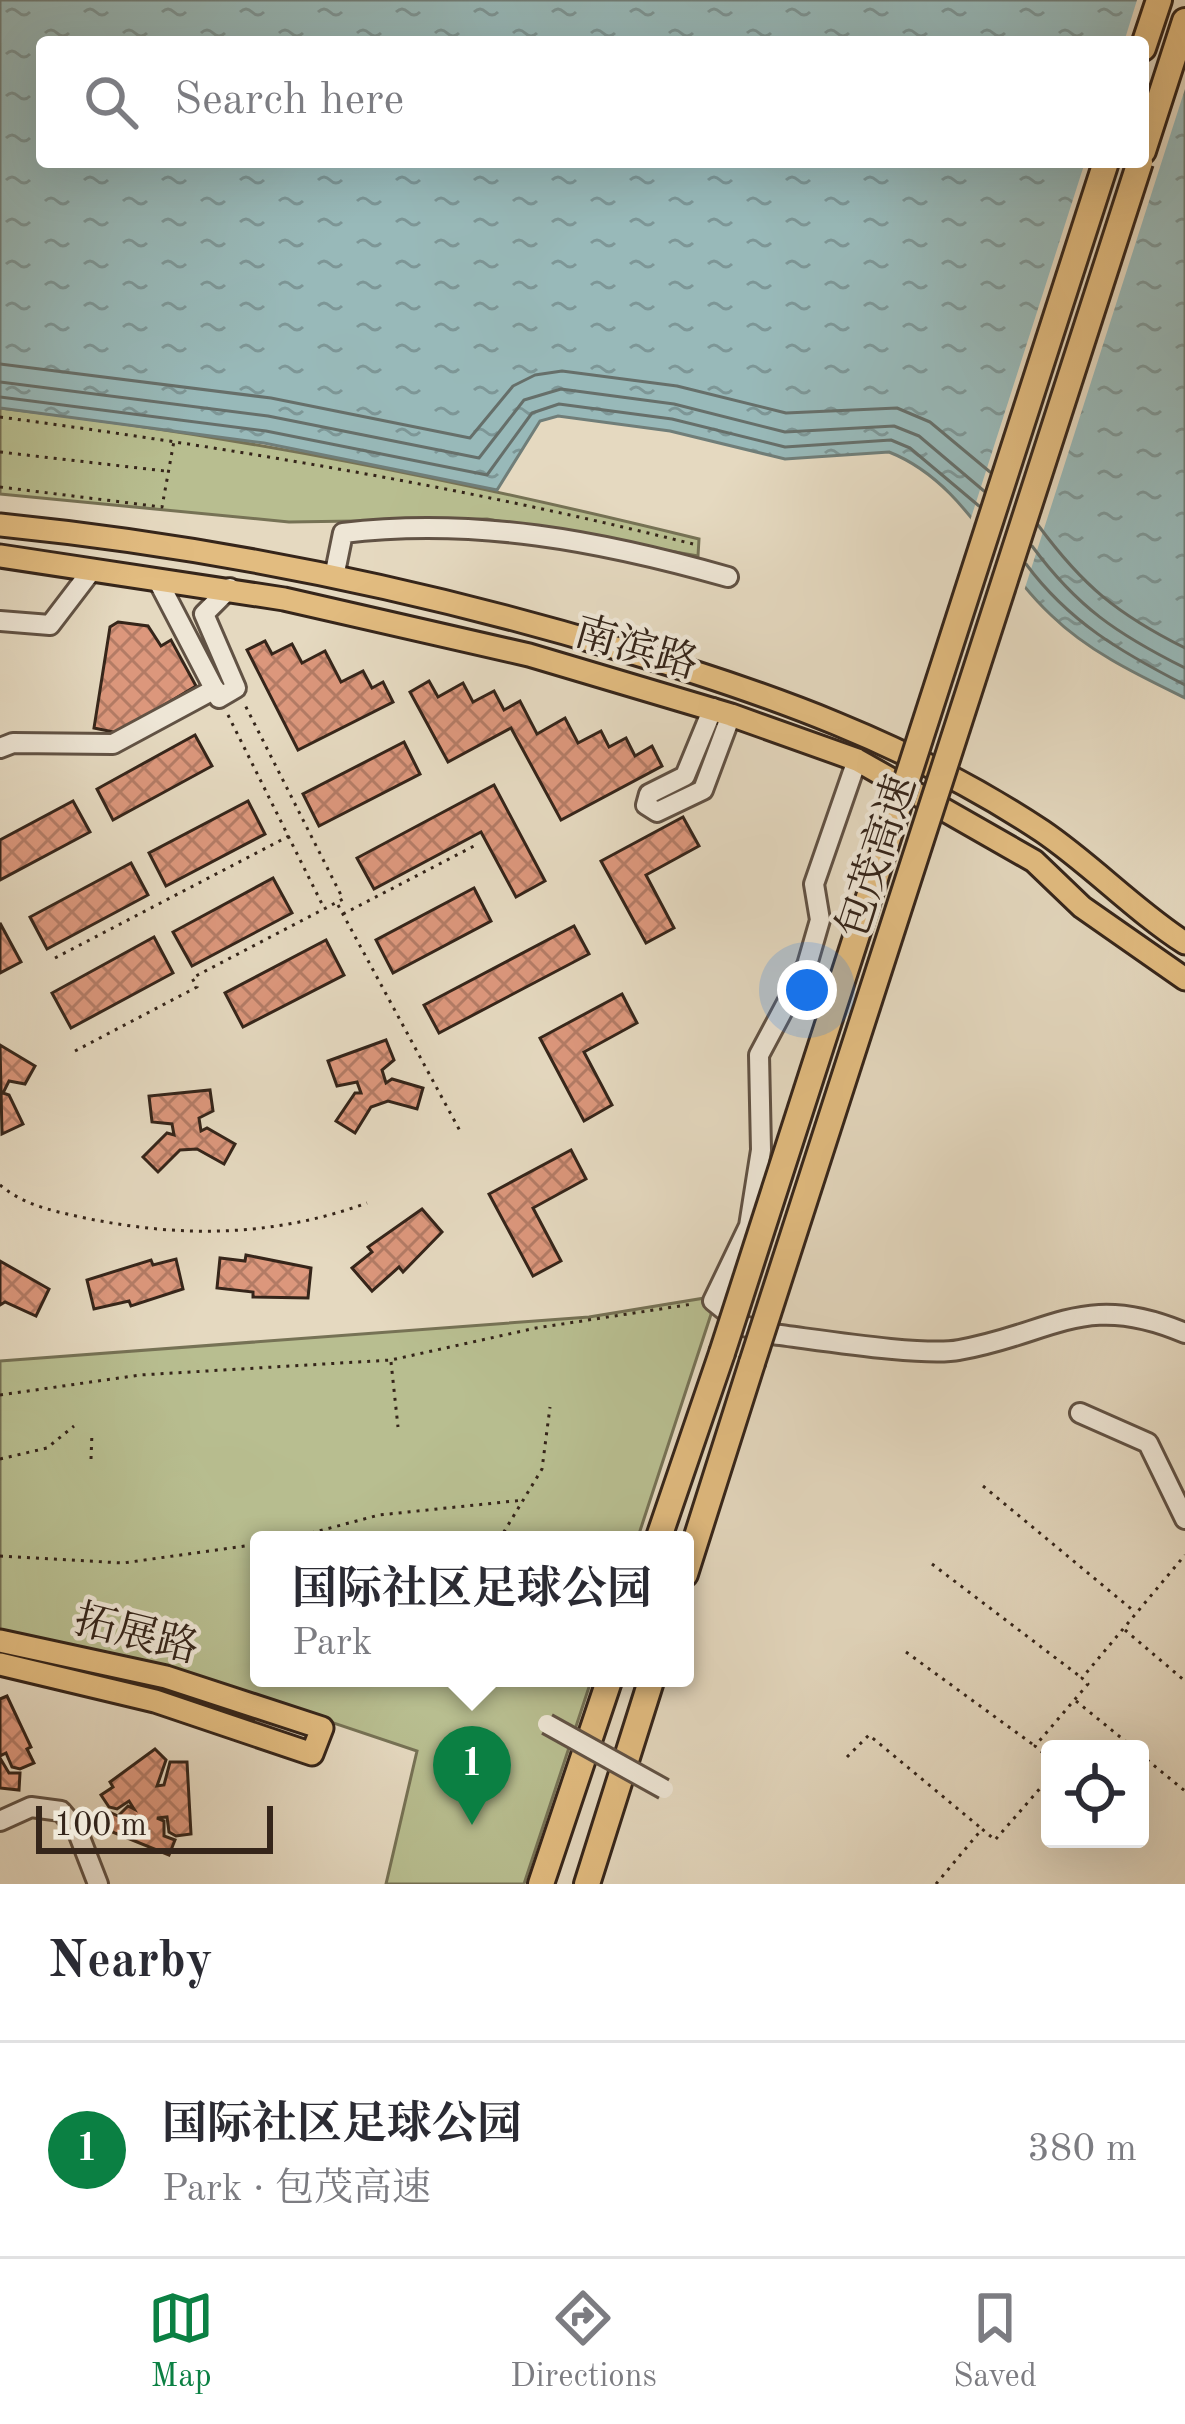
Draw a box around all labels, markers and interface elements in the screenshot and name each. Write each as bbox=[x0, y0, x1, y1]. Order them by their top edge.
search box bbox=[36, 36, 1149, 168]
icon: search bbox=[78, 69, 144, 135]
text: Search here bbox=[174, 79, 404, 124]
street label: 南滨路 bbox=[570, 608, 703, 687]
street label: 包茂高速 bbox=[829, 770, 925, 944]
your location bbox=[777, 960, 837, 1020]
popup bbox=[250, 1531, 694, 1687]
text: 国际社区足球公园 bbox=[292, 1569, 652, 1614]
street label: 拓展路 bbox=[70, 1596, 203, 1672]
text: Park bbox=[292, 1624, 372, 1663]
pin: 1 bbox=[433, 1726, 511, 1825]
map controls bbox=[1041, 1740, 1149, 1848]
button: locate bbox=[1041, 1740, 1149, 1848]
scale bar bbox=[36, 1800, 273, 1853]
text: 100 m bbox=[54, 1810, 147, 1843]
text: Nearby bbox=[48, 1937, 213, 1988]
text: 国际社区足球公园 bbox=[162, 2104, 522, 2149]
text: 1 bbox=[76, 2130, 98, 2169]
text: 380 m bbox=[1027, 2130, 1137, 2169]
text: Park · 包茂高速 bbox=[162, 2170, 431, 2209]
tab: Map bbox=[148, 2285, 214, 2398]
tab: Directions bbox=[510, 2285, 657, 2398]
tab: Saved bbox=[953, 2285, 1037, 2398]

